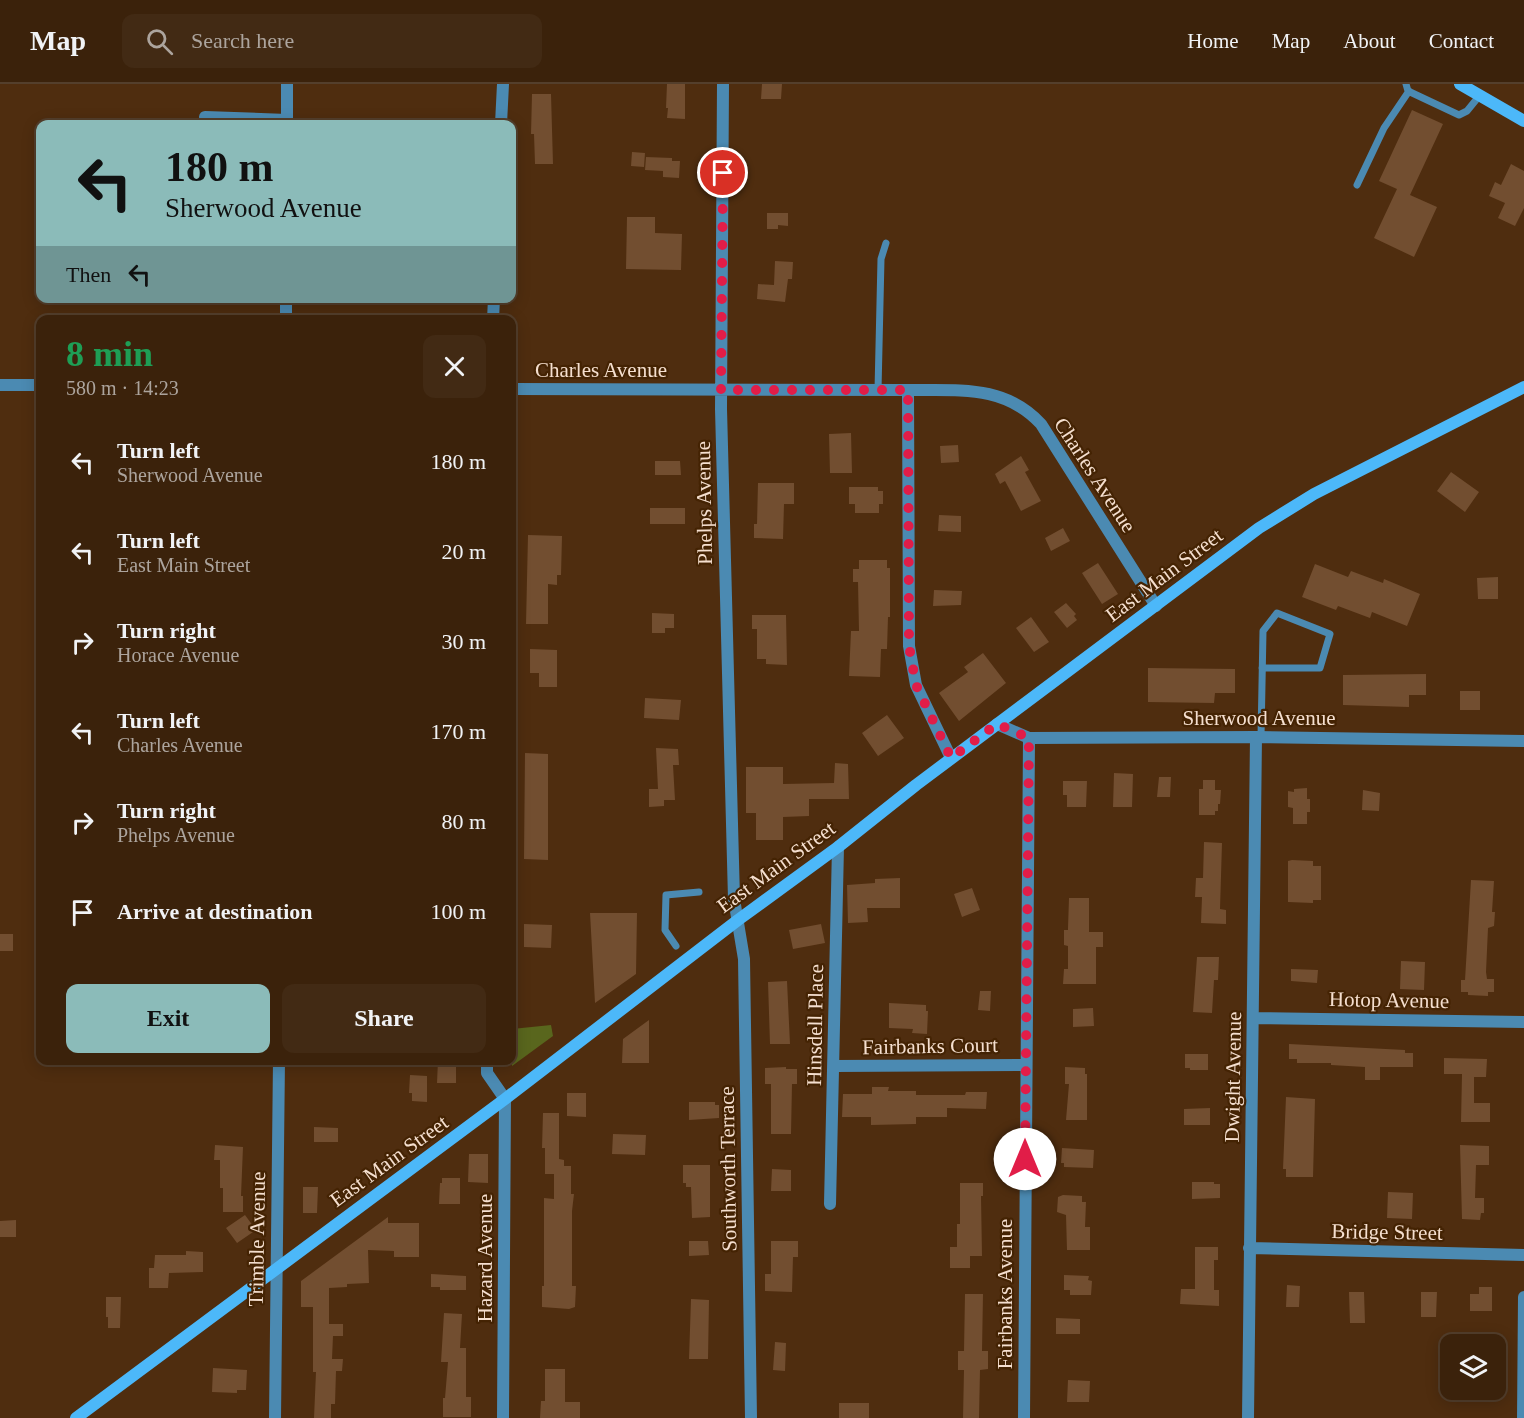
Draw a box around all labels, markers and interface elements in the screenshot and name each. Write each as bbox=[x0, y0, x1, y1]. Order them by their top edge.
search box bbox=[122, 14, 542, 68]
text: Map bbox=[30, 25, 86, 56]
icon: search bbox=[143, 25, 176, 58]
text: Search here bbox=[191, 28, 294, 53]
text: Home bbox=[1187, 29, 1239, 53]
text: Map bbox=[1272, 29, 1310, 53]
text: About bbox=[1343, 29, 1396, 53]
text: Contact bbox=[1429, 29, 1494, 53]
icon: left bbox=[66, 144, 144, 222]
text: 180 m bbox=[165, 144, 274, 190]
pin bbox=[697, 147, 748, 198]
icon: arrive bbox=[706, 156, 739, 189]
text: Sherwood Avenue bbox=[165, 193, 362, 223]
icon: left bbox=[123, 258, 156, 291]
text: Then bbox=[66, 262, 111, 287]
text: 8 min bbox=[66, 334, 153, 374]
button: close bbox=[423, 335, 486, 398]
street label: Charles Avenue bbox=[535, 358, 667, 382]
text: 580 m · 14:23 bbox=[66, 377, 179, 399]
street label: Charles Avenue bbox=[1049, 413, 1141, 537]
text: Turn left bbox=[117, 438, 200, 463]
street label: Phelps Avenue bbox=[691, 441, 717, 565]
icon: left bbox=[66, 446, 99, 479]
text: 180 m bbox=[430, 449, 486, 474]
text: Sherwood Avenue bbox=[117, 464, 263, 486]
street label: East Main Street bbox=[1101, 523, 1227, 627]
text: Turn left bbox=[117, 528, 200, 553]
icon: left bbox=[66, 536, 99, 569]
text: 20 m bbox=[441, 539, 486, 564]
text: East Main Street bbox=[117, 554, 250, 576]
text: Turn right bbox=[117, 618, 216, 643]
icon: right bbox=[66, 626, 99, 659]
text: 30 m bbox=[441, 629, 486, 654]
text: Horace Avenue bbox=[117, 644, 239, 666]
street label: Sherwood Avenue bbox=[1183, 706, 1336, 730]
text: Turn left bbox=[117, 708, 200, 733]
icon: left bbox=[66, 716, 99, 749]
text: 170 m bbox=[430, 719, 486, 744]
text: Charles Avenue bbox=[117, 734, 243, 756]
text: Turn right bbox=[117, 798, 216, 823]
icon: right bbox=[66, 806, 99, 839]
text: 80 m bbox=[441, 809, 486, 834]
street label: East Main Street bbox=[712, 816, 840, 918]
text: Phelps Avenue bbox=[117, 824, 235, 846]
icon: arrive bbox=[66, 896, 99, 929]
text: Arrive at destination bbox=[117, 899, 313, 924]
text: 100 m bbox=[430, 899, 486, 924]
street label: Hinsdell Place bbox=[802, 964, 828, 1086]
button: Exit bbox=[66, 984, 270, 1053]
button: Share bbox=[282, 984, 486, 1053]
street label: Hotop Avenue bbox=[1329, 987, 1449, 1013]
street label: Dwight Avenue bbox=[1220, 1011, 1246, 1143]
street label: Fairbanks Court bbox=[862, 1033, 998, 1059]
street label: Southworth Terrace bbox=[715, 1086, 741, 1252]
street label: East Main Street bbox=[325, 1110, 453, 1212]
position arrow bbox=[993, 1127, 1057, 1191]
street label: Trimble Avenue bbox=[244, 1171, 270, 1307]
street label: Hazard Avenue bbox=[473, 1194, 497, 1322]
street label: Fairbanks Avenue bbox=[993, 1219, 1017, 1369]
street label: Bridge Street bbox=[1331, 1219, 1443, 1245]
map controls bbox=[1440, 1334, 1506, 1400]
button: layers bbox=[1440, 1334, 1506, 1400]

